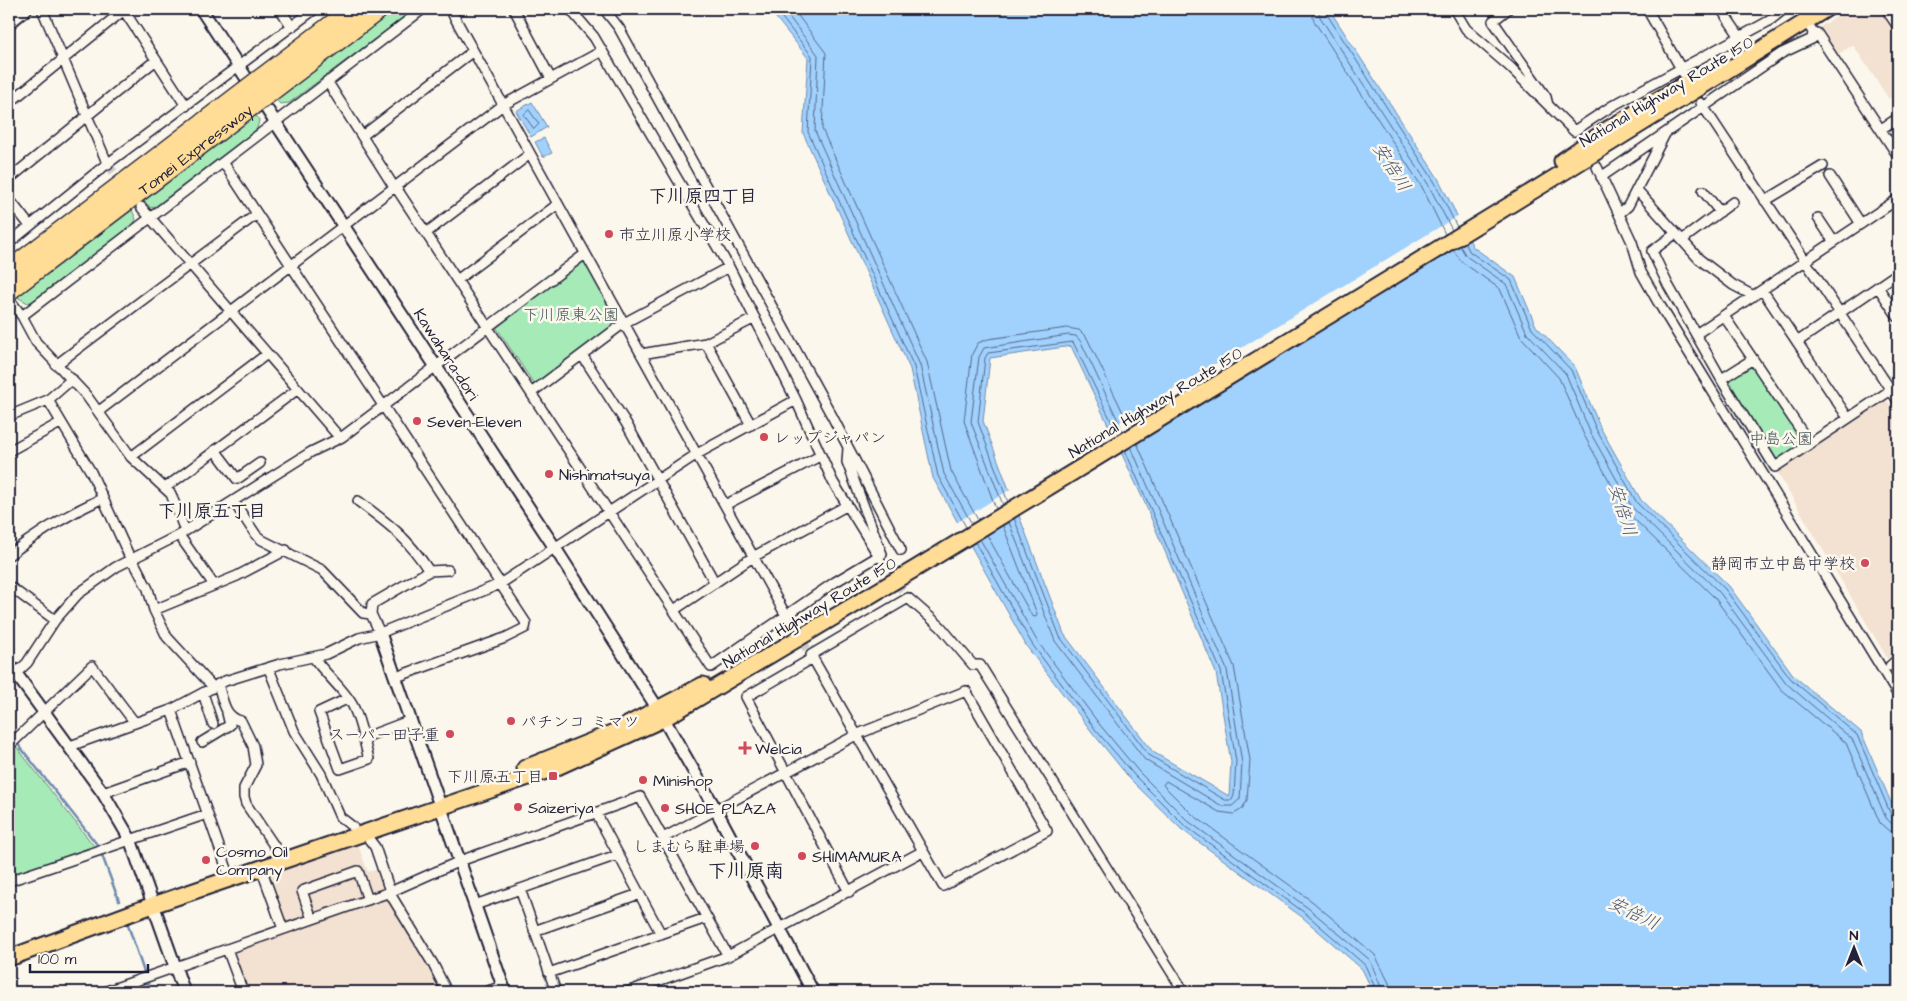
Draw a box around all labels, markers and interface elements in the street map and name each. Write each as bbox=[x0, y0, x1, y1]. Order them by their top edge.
street label: National Highway Route 150 bbox=[1575, 31, 1758, 153]
street label: Tomei Expressway bbox=[134, 99, 258, 201]
water label: 安倍川 bbox=[1367, 138, 1416, 197]
district label: 下川原四丁目 bbox=[649, 184, 757, 209]
place label: 市立川原小学校 bbox=[619, 224, 731, 246]
marker: 市立川原小学校 bbox=[603, 228, 615, 240]
street label: Kawahara-dori bbox=[408, 304, 484, 405]
park label: 下川原東公園 bbox=[523, 304, 619, 326]
street label: National Highway Route 150 bbox=[1064, 342, 1247, 464]
place label: Seven-Eleven bbox=[427, 411, 521, 433]
marker: Seven-Eleven bbox=[411, 415, 423, 427]
place label: レップジャパン bbox=[774, 427, 886, 449]
park label: 中島公園 bbox=[1749, 428, 1813, 450]
marker: レップジャパン bbox=[758, 431, 770, 443]
place label: Nishimatsuya bbox=[559, 464, 650, 487]
marker: Nishimatsuya bbox=[543, 468, 555, 480]
water label: 安倍川 bbox=[1603, 481, 1642, 540]
district label: 下川原五丁目 bbox=[158, 499, 266, 524]
street label: National Highway Route 150 bbox=[718, 552, 901, 674]
place label: 静岡市立中島中学校 bbox=[1711, 553, 1855, 575]
marker: 静岡市立中島中学校 bbox=[1859, 557, 1871, 569]
place label: パチンコ ミマツ bbox=[521, 711, 639, 733]
marker: パチンコ ミマツ bbox=[505, 715, 517, 727]
place label: スーパー田子重 bbox=[329, 724, 440, 746]
marker: スーパー田子重 bbox=[444, 728, 456, 740]
place label: Welcia bbox=[755, 738, 802, 760]
marker: Welcia bbox=[739, 742, 751, 754]
place label: 下川原五丁目 bbox=[447, 766, 543, 788]
marker: 下川原五丁目 bbox=[547, 770, 559, 782]
place label: Minishop bbox=[653, 770, 713, 792]
marker: Minishop bbox=[637, 774, 649, 786]
place label: Saizeriya bbox=[528, 797, 594, 820]
place label: SHOE PLAZA bbox=[675, 798, 776, 820]
marker: Saizeriya bbox=[512, 801, 524, 813]
marker: SHOE PLAZA bbox=[659, 802, 671, 814]
place label: しまむら駐車場 bbox=[633, 836, 745, 858]
marker: しまむら駐車場 bbox=[749, 840, 761, 852]
place label: Cosmo Oil Company bbox=[216, 841, 288, 882]
place label: SHIMAMURA bbox=[812, 846, 902, 868]
marker: SHIMAMURA bbox=[796, 850, 808, 862]
marker: Cosmo Oil Company bbox=[200, 854, 212, 866]
district label: 下川原南 bbox=[708, 858, 784, 885]
water label: 安倍川 bbox=[1604, 890, 1664, 937]
north arrow bbox=[1830, 924, 1880, 974]
text: N bbox=[1850, 926, 1859, 946]
scale bar bbox=[30, 941, 148, 973]
text: 100 m bbox=[38, 949, 77, 970]

